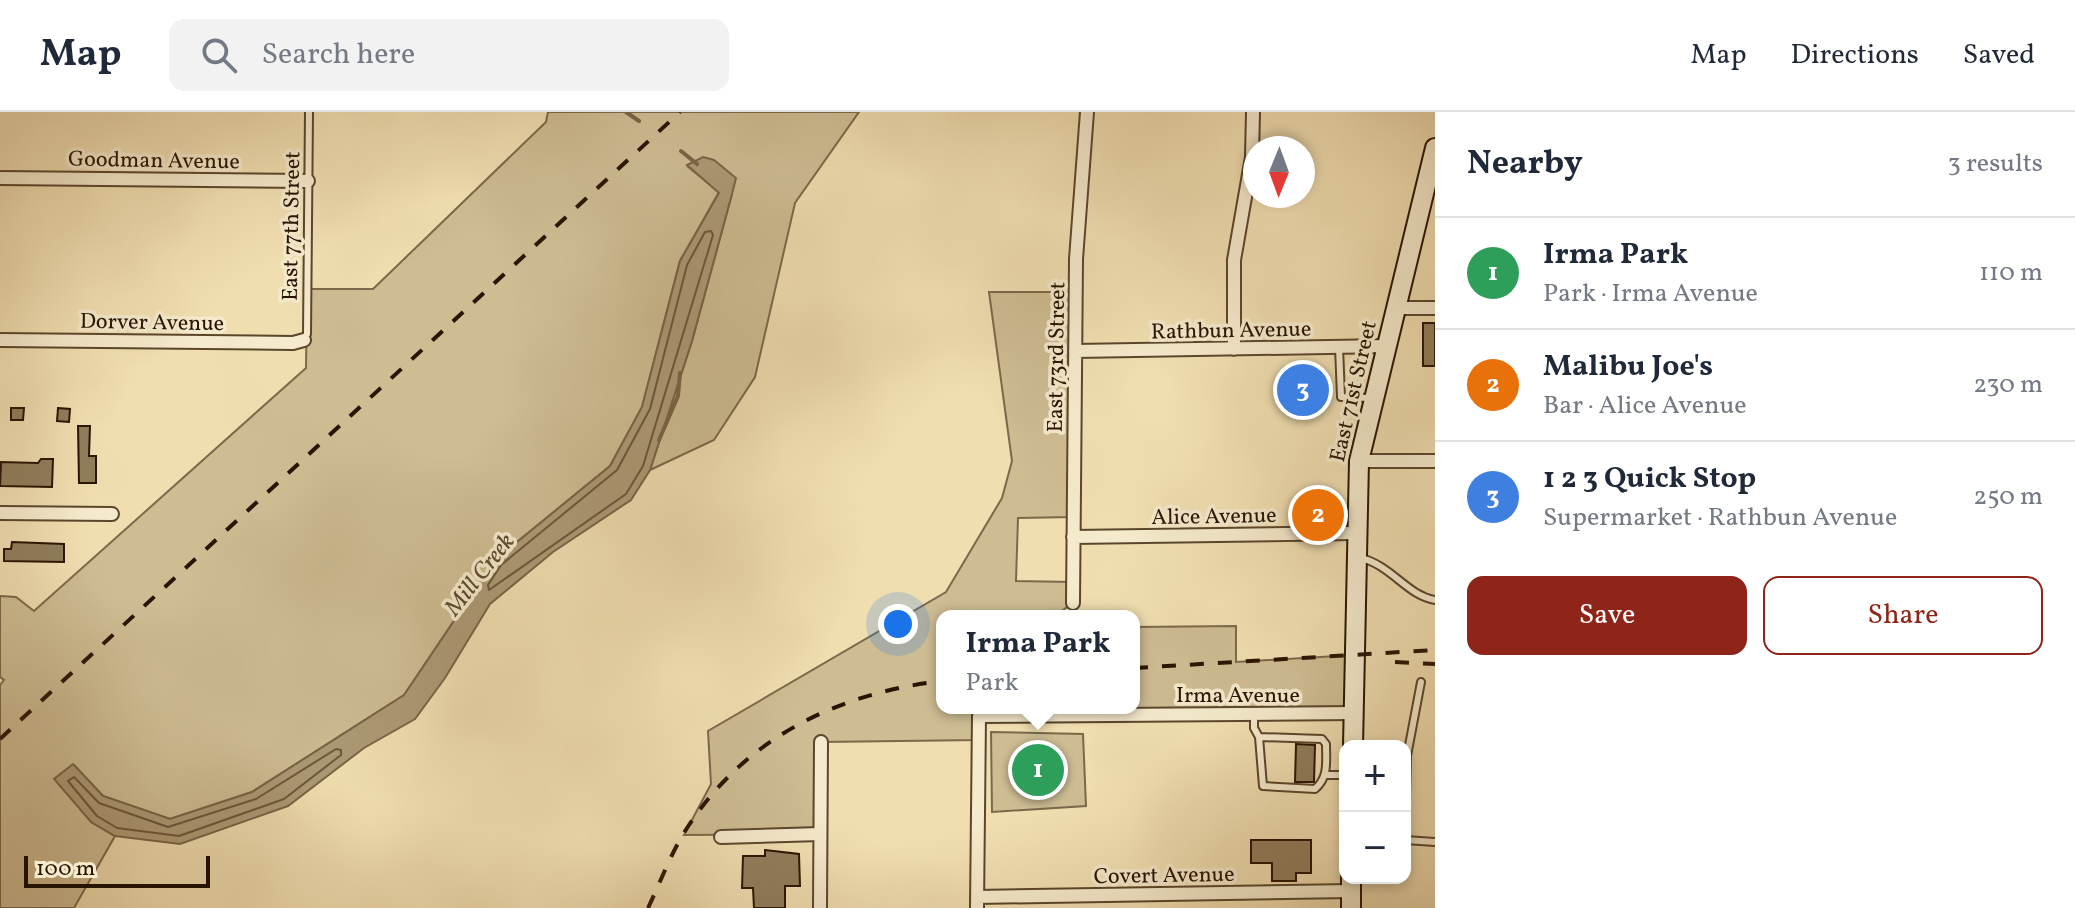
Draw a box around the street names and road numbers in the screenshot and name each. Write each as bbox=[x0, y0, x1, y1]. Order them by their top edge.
street label: Goodman Avenue bbox=[68, 145, 240, 178]
street label: East 77th Street bbox=[276, 151, 309, 301]
street label: East 73rd Street bbox=[1041, 281, 1074, 433]
street label: Dorver Avenue bbox=[80, 307, 224, 340]
street label: Rathbun Avenue bbox=[1151, 315, 1312, 348]
street label: East 71st Street bbox=[1323, 318, 1386, 465]
street label: Alice Avenue bbox=[1151, 501, 1277, 534]
street label: Irma Avenue bbox=[1176, 681, 1300, 712]
street label: Covert Avenue bbox=[1093, 860, 1235, 893]

